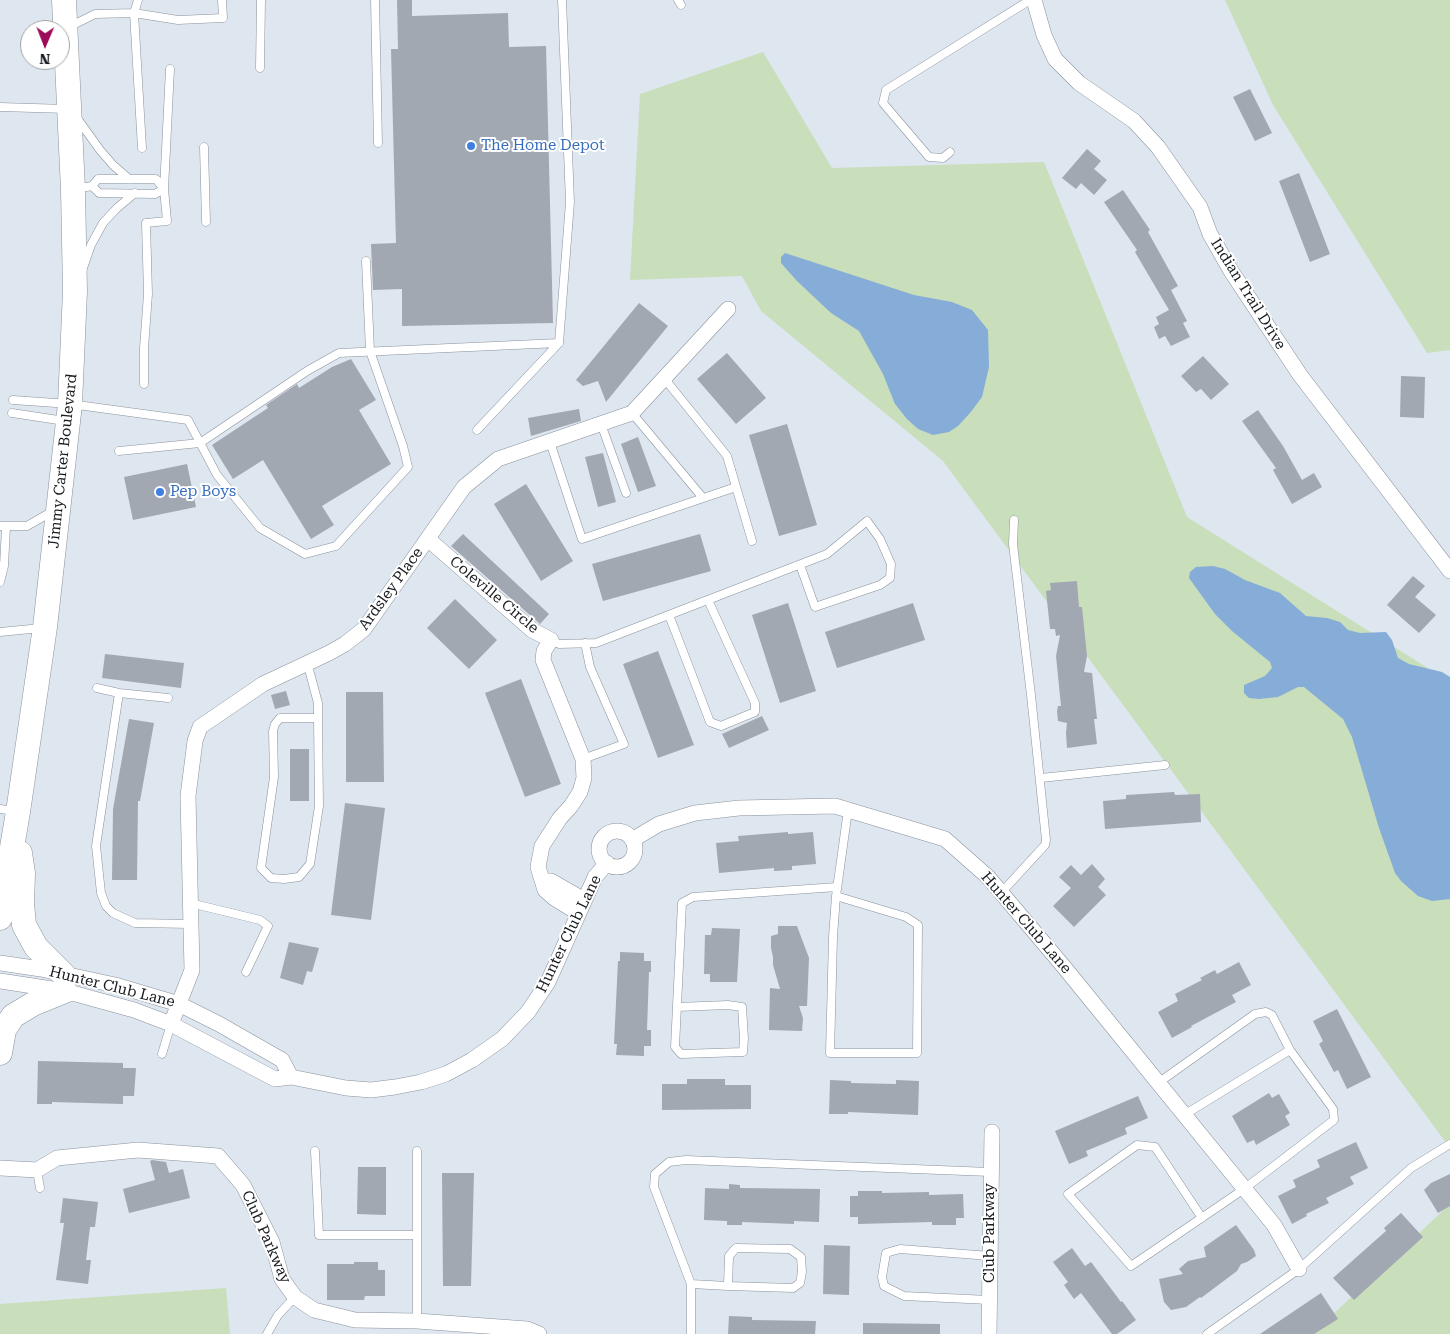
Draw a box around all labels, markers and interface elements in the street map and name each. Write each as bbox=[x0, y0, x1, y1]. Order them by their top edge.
north arrow bbox=[20, 20, 70, 70]
text: N bbox=[39, 51, 50, 67]
place label: The Home Depot bbox=[481, 137, 605, 155]
marker: The Home Depot bbox=[465, 140, 477, 152]
street label: Indian Trail Drive bbox=[1207, 235, 1289, 353]
street label: Jimmy Carter Boulevard bbox=[45, 373, 81, 549]
place label: Pep Boys bbox=[170, 483, 236, 501]
marker: Pep Boys bbox=[154, 486, 166, 498]
street label: Ardsley Place bbox=[355, 544, 427, 634]
street label: Coleville Circle bbox=[446, 553, 542, 637]
street label: Hunter Club Lane bbox=[977, 868, 1075, 978]
street label: Hunter Club Lane bbox=[533, 872, 605, 996]
street label: Hunter Club Lane bbox=[47, 963, 177, 1011]
street label: Club Parkway bbox=[981, 1183, 999, 1283]
street label: Club Parkway bbox=[237, 1188, 295, 1286]

